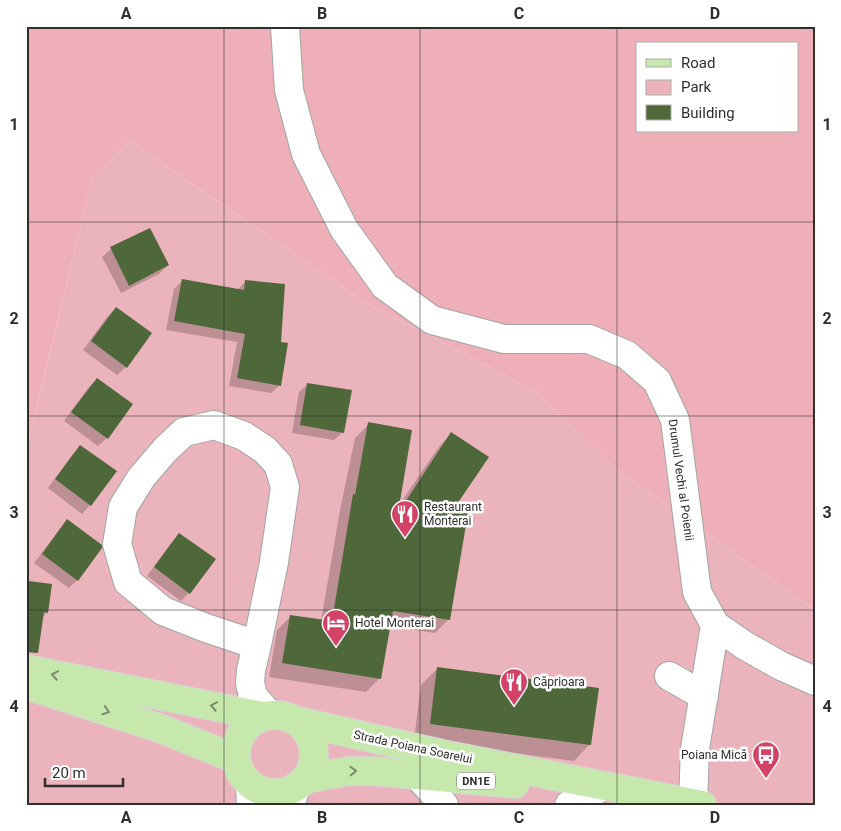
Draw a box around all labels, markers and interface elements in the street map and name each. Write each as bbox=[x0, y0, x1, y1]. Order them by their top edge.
text: A bbox=[121, 4, 132, 23]
text: B bbox=[317, 4, 327, 23]
text: C bbox=[514, 4, 524, 23]
text: D bbox=[710, 4, 720, 23]
legend bbox=[636, 42, 798, 132]
text: Road bbox=[681, 54, 715, 72]
text: Park bbox=[681, 78, 712, 96]
text: Building bbox=[681, 104, 735, 122]
text: 1 bbox=[9, 115, 19, 134]
text: 1 bbox=[822, 115, 832, 134]
text: 2 bbox=[9, 309, 19, 328]
text: 2 bbox=[822, 309, 832, 328]
street label: Drumul Vechi al Poienii bbox=[666, 418, 696, 542]
restaurant icon: Restaurant Monterai bbox=[390, 499, 420, 538]
place label: Restaurant Monterai bbox=[424, 500, 482, 528]
text: 3 bbox=[9, 503, 19, 522]
text: 3 bbox=[822, 503, 832, 522]
hotel icon: Hotel Monterai bbox=[321, 608, 351, 647]
place label: Hotel Monterai bbox=[355, 616, 434, 630]
restaurant icon: Căprioara bbox=[499, 667, 529, 706]
one-way arrow bbox=[50, 670, 59, 680]
place label: Căprioara bbox=[533, 675, 585, 689]
text: 4 bbox=[9, 697, 19, 716]
text: 4 bbox=[822, 697, 832, 716]
one-way arrow bbox=[209, 702, 218, 712]
one-way arrow bbox=[101, 705, 110, 715]
street label: Strada Poiana Soarelui bbox=[352, 728, 474, 766]
bus stop icon: Poiana Mică bbox=[751, 740, 781, 779]
place label: Poiana Mică bbox=[681, 748, 747, 762]
scale bar bbox=[45, 756, 122, 788]
text: 20 m bbox=[52, 764, 86, 782]
one-way arrow bbox=[350, 766, 358, 777]
road number: DN1E bbox=[457, 772, 495, 789]
text: A bbox=[121, 808, 132, 827]
text: B bbox=[317, 808, 327, 827]
text: C bbox=[514, 808, 524, 827]
text: D bbox=[710, 808, 720, 827]

